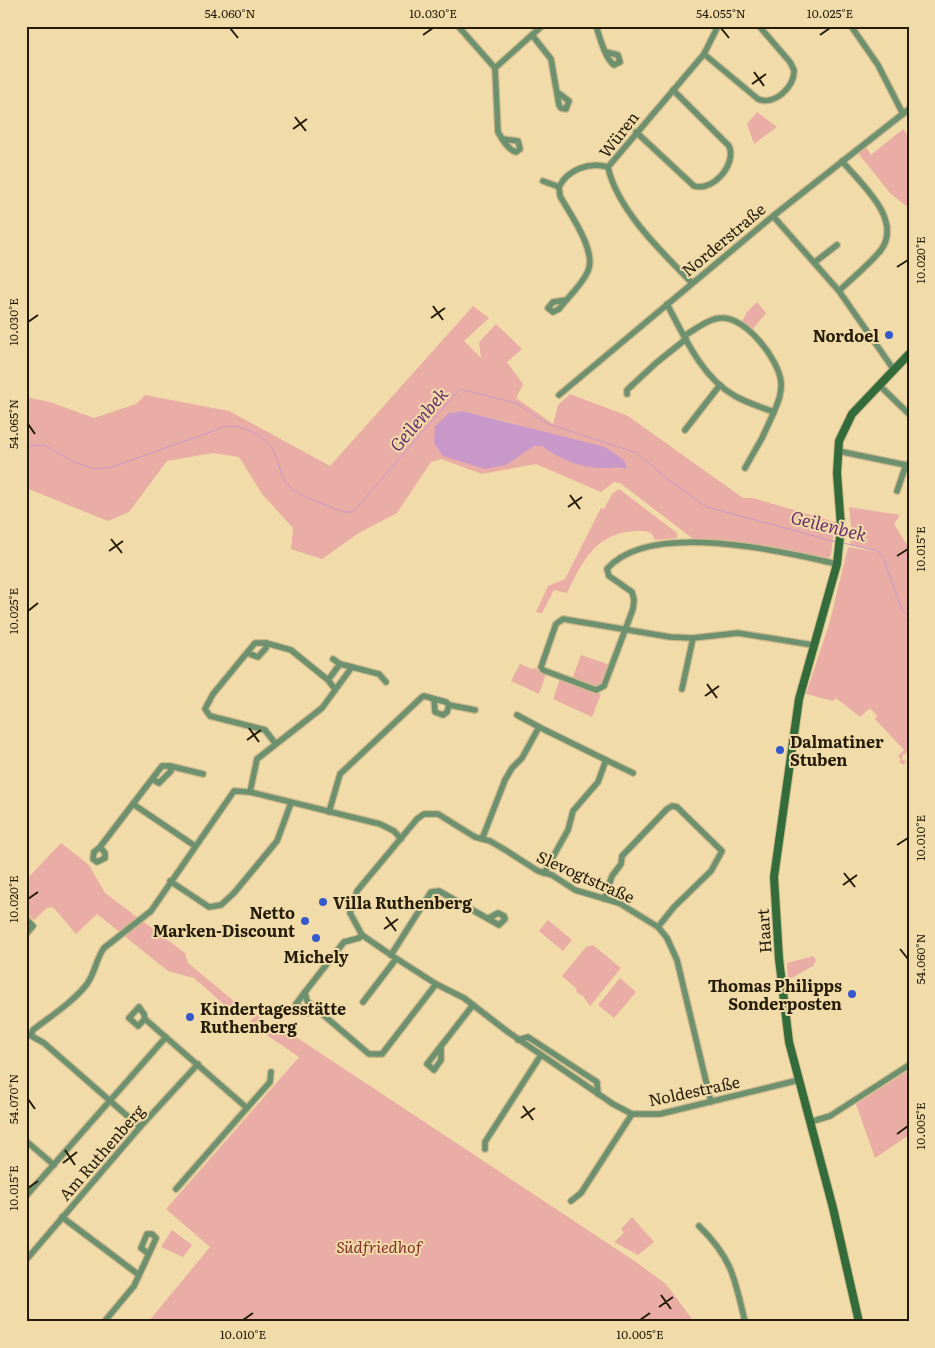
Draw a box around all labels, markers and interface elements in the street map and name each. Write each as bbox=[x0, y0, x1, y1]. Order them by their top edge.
text: 54.060°N bbox=[205, 4, 256, 22]
text: 10.030°E bbox=[409, 4, 457, 22]
text: 54.055°N bbox=[696, 4, 746, 22]
text: 10.025°E bbox=[807, 4, 854, 22]
street label: Würen bbox=[592, 105, 644, 162]
street label: Norderstraße bbox=[676, 197, 770, 281]
text: 10.020°E bbox=[911, 236, 929, 284]
text: 10.030°E bbox=[4, 298, 22, 346]
place label: Nordoel bbox=[813, 323, 879, 347]
marker: Nordoel bbox=[883, 329, 895, 341]
water label: Geilenbek bbox=[382, 381, 454, 457]
text: 54.065°N bbox=[4, 399, 22, 449]
water label: Geilenbek bbox=[788, 503, 870, 548]
text: 10.015°E bbox=[911, 526, 929, 572]
text: 10.025°E bbox=[4, 587, 22, 634]
place label: Dalmatiner Stuben bbox=[790, 729, 884, 771]
marker: Dalmatiner Stuben bbox=[774, 744, 786, 756]
text: 10.010°E bbox=[911, 815, 929, 861]
street label: Slevogtstraße bbox=[533, 844, 639, 908]
text: 10.020°E bbox=[4, 875, 22, 923]
place label: Villa Ruthenberg bbox=[333, 890, 472, 914]
marker: Villa Ruthenberg bbox=[317, 896, 329, 908]
place label: Netto Marken-Discount bbox=[153, 900, 295, 942]
street label: Haart bbox=[749, 907, 777, 954]
marker: Netto Marken-Discount bbox=[299, 915, 311, 927]
marker: Michely bbox=[310, 932, 322, 944]
text: 54.060°N bbox=[911, 934, 929, 985]
place label: Michely bbox=[283, 944, 349, 968]
place label: Thomas Philipps Sonderposten bbox=[708, 973, 842, 1015]
marker: Thomas Philipps Sonderposten bbox=[846, 988, 858, 1000]
place label: Kindertagesstätte Ruthenberg bbox=[200, 996, 346, 1038]
marker: Kindertagesstätte Ruthenberg bbox=[184, 1011, 196, 1023]
street label: Noldestraße bbox=[646, 1069, 742, 1111]
text: 54.070°N bbox=[4, 1074, 22, 1124]
street label: Am Ruthenberg bbox=[52, 1099, 150, 1205]
text: 10.005°E bbox=[911, 1102, 929, 1150]
text: 10.015°E bbox=[4, 1165, 22, 1211]
park label: Südfriedhof bbox=[336, 1234, 424, 1258]
text: 10.010°E bbox=[220, 1325, 266, 1343]
text: 10.005°E bbox=[616, 1325, 664, 1343]

